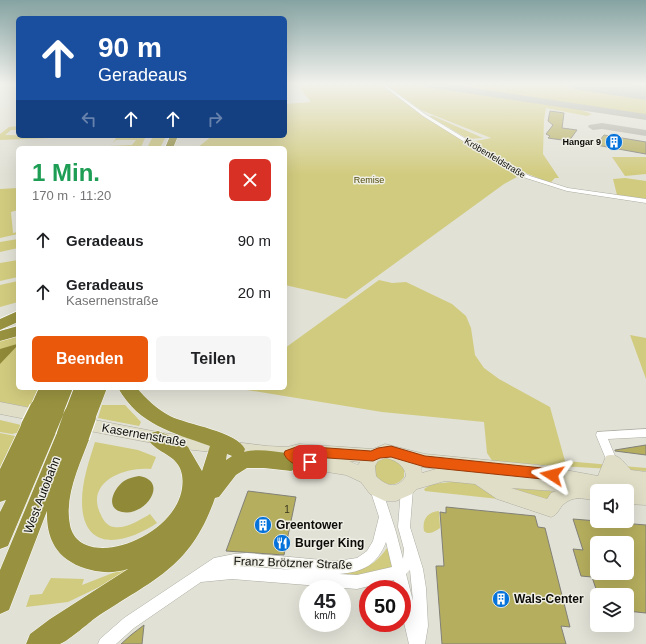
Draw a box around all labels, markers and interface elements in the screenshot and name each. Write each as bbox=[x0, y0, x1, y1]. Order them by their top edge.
icon: ahead bbox=[32, 32, 84, 84]
text: 90 m bbox=[98, 32, 162, 63]
text: Geradeaus bbox=[98, 65, 187, 85]
icon: left bbox=[78, 108, 100, 130]
icon: ahead bbox=[120, 108, 142, 130]
icon: ahead bbox=[162, 108, 184, 130]
icon: right bbox=[204, 108, 226, 130]
building icon: Hangar 9 bbox=[604, 132, 624, 152]
street label: Kröbenfeldstraße bbox=[463, 136, 527, 180]
place label: Hangar 9 bbox=[562, 137, 601, 147]
text: 1 Min. bbox=[32, 159, 100, 186]
button: close bbox=[229, 159, 271, 201]
park label: Remise bbox=[354, 175, 384, 185]
text: 170 m · 11:20 bbox=[32, 188, 111, 203]
icon: ahead bbox=[32, 229, 54, 251]
text: Geradeaus bbox=[66, 232, 144, 249]
text: 90 m bbox=[238, 232, 271, 249]
text: Geradeaus bbox=[66, 276, 144, 293]
icon: ahead bbox=[32, 281, 54, 303]
text: 20 m bbox=[238, 284, 271, 301]
text: Kasernenstraße bbox=[66, 293, 159, 308]
button: Beenden bbox=[32, 336, 148, 382]
button: Teilen bbox=[156, 336, 271, 382]
street label: Kasernenstraße bbox=[101, 421, 188, 449]
pin bbox=[293, 445, 327, 479]
icon: arrive bbox=[299, 451, 321, 473]
position arrow bbox=[531, 454, 573, 496]
street label: West Autobahn bbox=[21, 455, 63, 535]
map controls bbox=[590, 484, 634, 632]
button: sound bbox=[590, 484, 634, 528]
house number: 1 bbox=[284, 504, 290, 515]
building icon: Greentower bbox=[253, 515, 273, 535]
place label: Greentower bbox=[276, 518, 343, 532]
restaurant icon: Burger King bbox=[272, 533, 292, 553]
place label: Burger King bbox=[295, 536, 364, 550]
button: search bbox=[590, 536, 634, 580]
street label: Franz Brötzner Straße bbox=[233, 554, 353, 572]
speed limit sign: 50 bbox=[359, 580, 411, 632]
button: layers bbox=[590, 588, 634, 632]
building icon: Wals-Center bbox=[491, 589, 511, 609]
text: 45 bbox=[314, 590, 336, 612]
place label: Wals-Center bbox=[514, 592, 584, 606]
text: km/h bbox=[314, 610, 336, 621]

